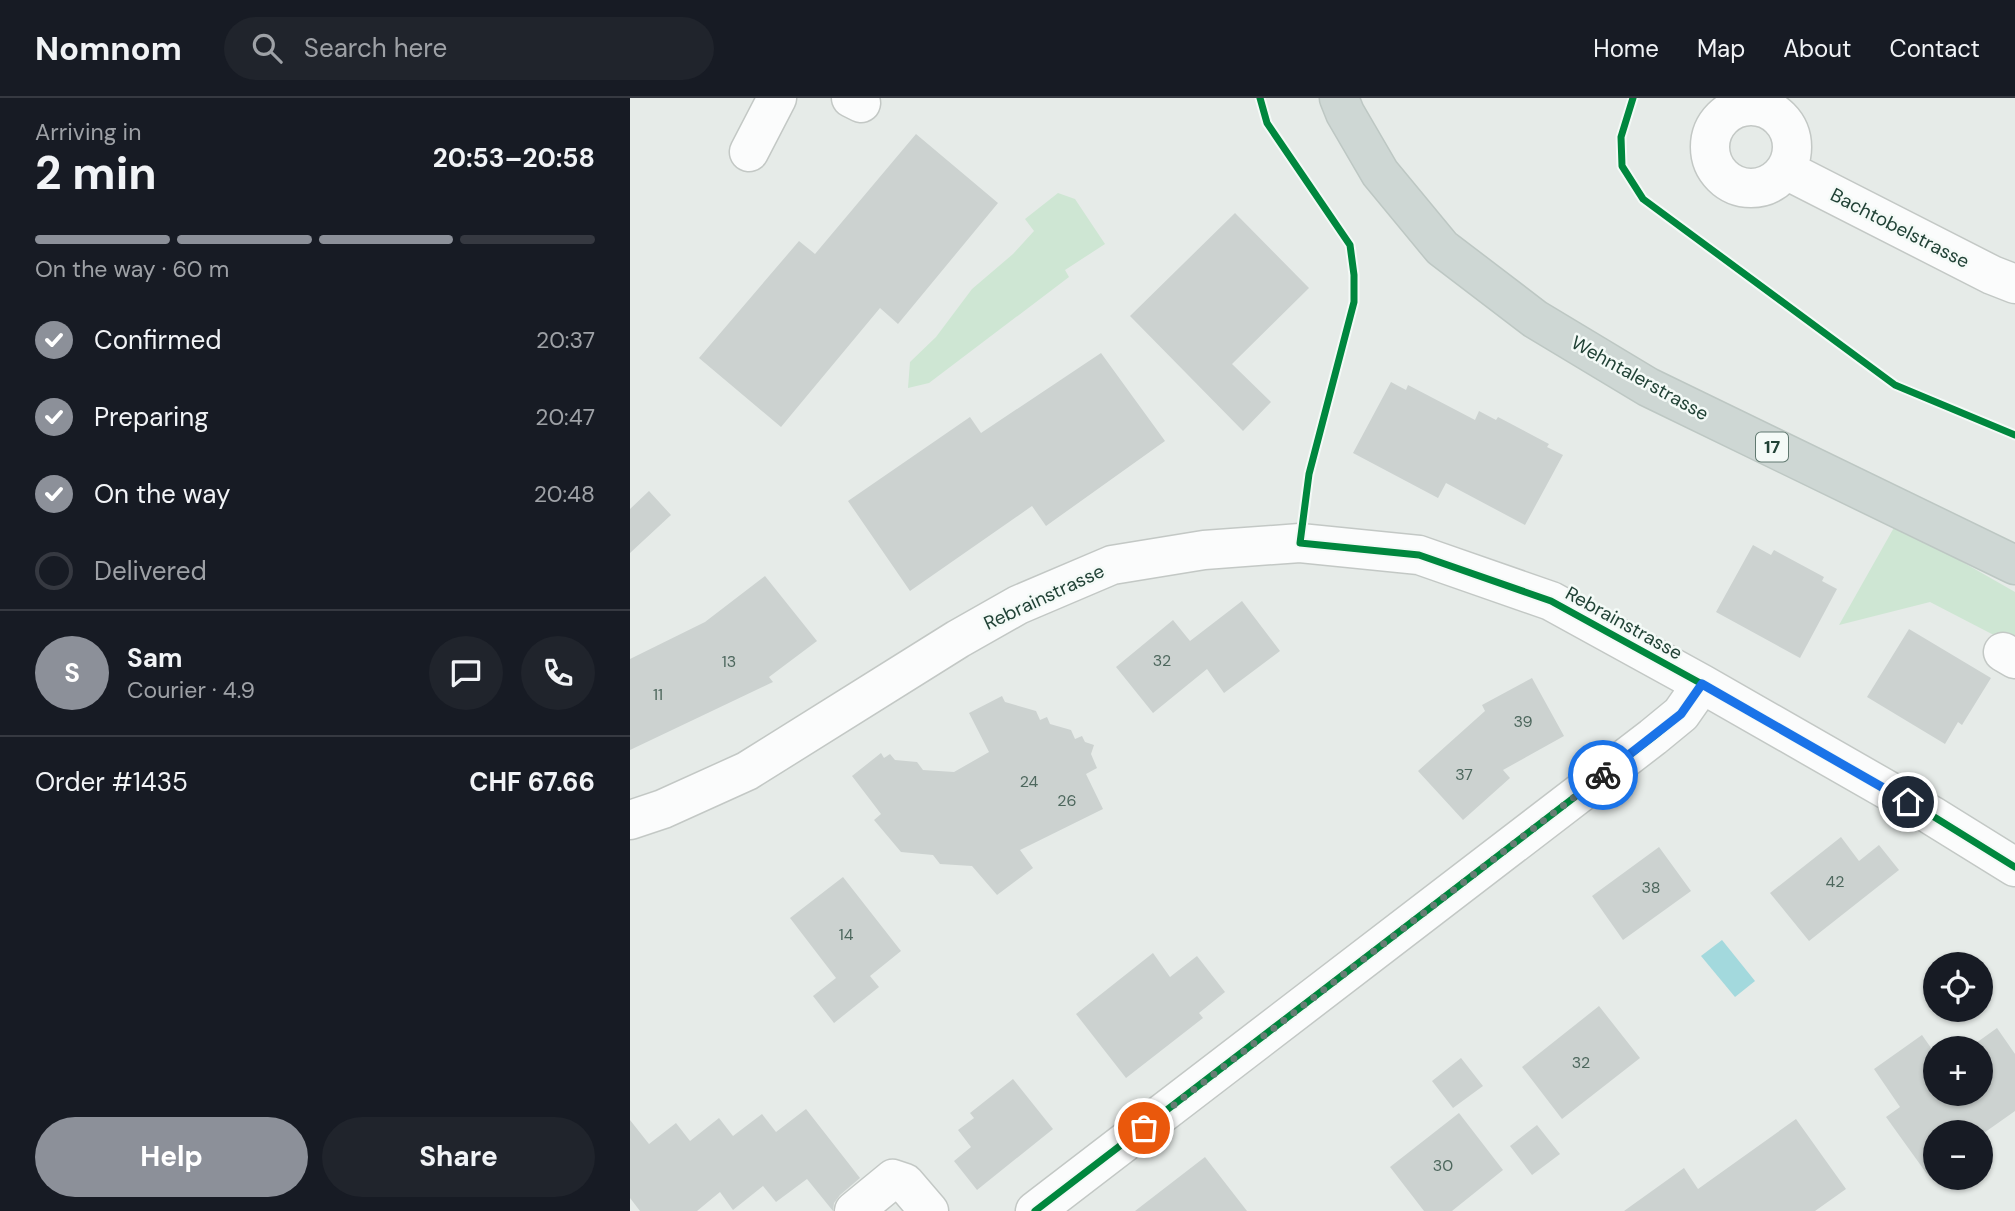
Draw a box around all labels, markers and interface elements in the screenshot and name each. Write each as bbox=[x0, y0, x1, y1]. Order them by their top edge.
search box bbox=[224, 17, 714, 80]
text: Nomnom bbox=[35, 27, 182, 70]
icon: search bbox=[248, 29, 286, 67]
text: Search here bbox=[304, 31, 447, 65]
text: Home bbox=[1593, 33, 1659, 64]
text: Map bbox=[1697, 33, 1745, 64]
text: About bbox=[1783, 33, 1852, 64]
text: Contact bbox=[1890, 33, 1980, 64]
text: Arriving in bbox=[35, 117, 141, 147]
text: 20:53–20:58 bbox=[433, 141, 595, 175]
text: 2 min bbox=[35, 143, 157, 203]
street label: Bachtobelstrasse bbox=[1826, 182, 1974, 274]
text: On the way · 60 m bbox=[35, 254, 229, 284]
icon: check bbox=[35, 321, 73, 359]
text: Confirmed bbox=[94, 323, 221, 357]
text: 20:37 bbox=[536, 325, 595, 355]
street label: Wehntalerstrasse bbox=[1567, 330, 1713, 426]
icon: check bbox=[35, 398, 73, 436]
text: Preparing bbox=[94, 400, 209, 434]
text: 20:47 bbox=[535, 402, 595, 432]
road number: 17 bbox=[1756, 432, 1788, 461]
icon: check bbox=[35, 475, 73, 513]
text: On the way bbox=[94, 477, 230, 511]
text: 20:48 bbox=[534, 479, 595, 509]
text: Delivered bbox=[94, 554, 207, 588]
street label: Rebrainstrasse bbox=[980, 558, 1108, 636]
street label: Rebrainstrasse bbox=[1561, 581, 1687, 665]
button: chat bbox=[429, 636, 503, 710]
button: phone bbox=[521, 636, 595, 710]
text: Sam bbox=[127, 641, 182, 675]
house number: 32 bbox=[1153, 650, 1171, 671]
house number: 13 bbox=[722, 651, 736, 672]
text: S bbox=[64, 656, 80, 690]
text: Courier · 4.9 bbox=[127, 675, 255, 705]
house number: 11 bbox=[653, 684, 663, 705]
house number: 39 bbox=[1513, 711, 1533, 732]
courier bbox=[1568, 740, 1638, 810]
icon: bike bbox=[1584, 756, 1622, 794]
house number: 37 bbox=[1455, 764, 1473, 785]
text: Order #1435 bbox=[35, 765, 188, 799]
text: CHF 67.66 bbox=[469, 765, 595, 799]
house number: 24 bbox=[1020, 771, 1039, 792]
pin bbox=[1878, 772, 1938, 832]
icon: home bbox=[1889, 783, 1927, 821]
house number: 26 bbox=[1057, 790, 1077, 811]
house number: 42 bbox=[1826, 871, 1844, 892]
house number: 38 bbox=[1641, 877, 1661, 898]
house number: 14 bbox=[839, 924, 854, 945]
map controls bbox=[1923, 952, 1993, 1190]
button: locate bbox=[1923, 952, 1993, 1022]
button: + bbox=[1923, 1036, 1993, 1106]
house number: 32 bbox=[1572, 1052, 1590, 1073]
pin bbox=[1114, 1098, 1174, 1158]
icon: bag bbox=[1125, 1109, 1163, 1147]
button: Help bbox=[35, 1117, 308, 1197]
button: Share bbox=[322, 1117, 595, 1197]
button: − bbox=[1923, 1120, 1993, 1190]
house number: 30 bbox=[1433, 1155, 1453, 1176]

